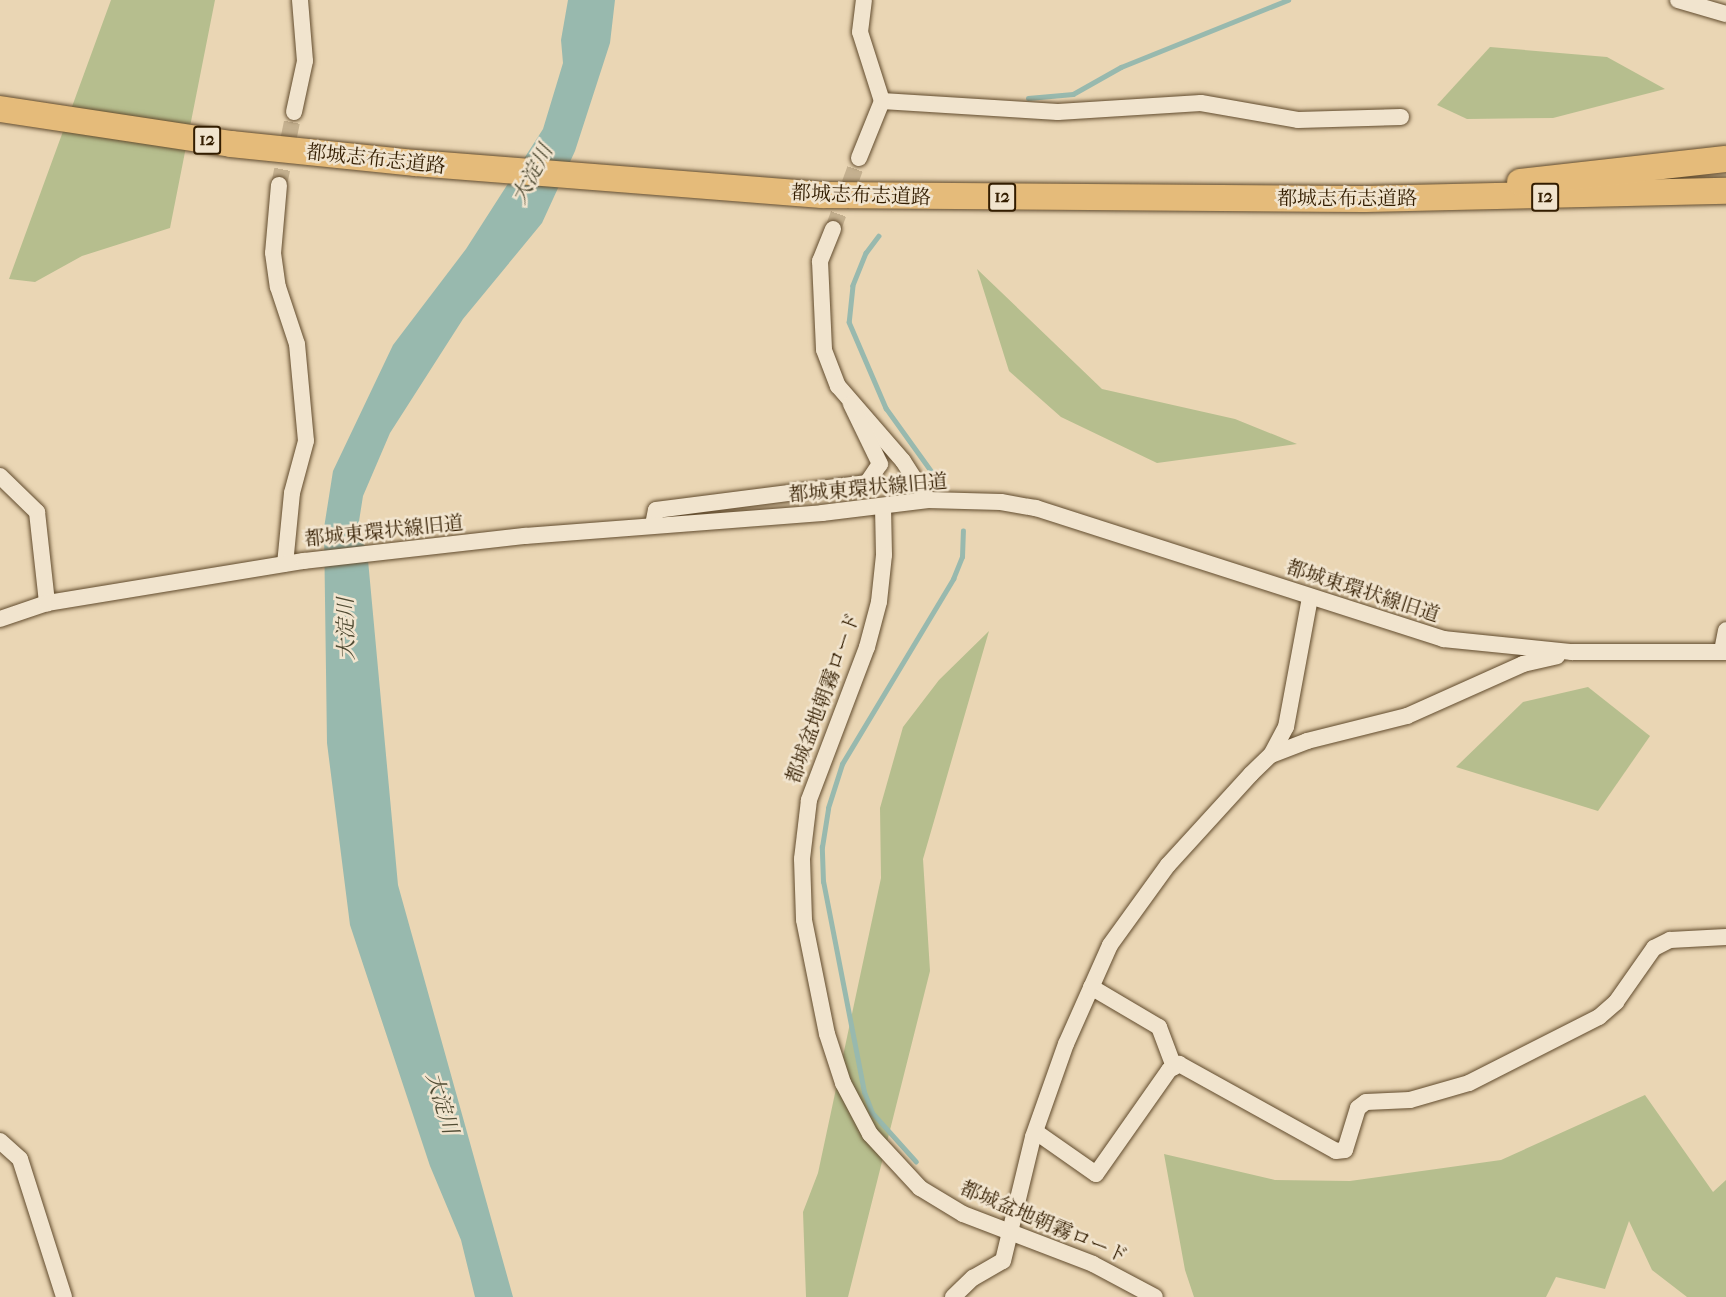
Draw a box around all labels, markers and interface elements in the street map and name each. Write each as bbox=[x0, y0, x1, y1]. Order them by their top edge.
road number: 12 bbox=[192, 125, 222, 155]
street label: 都城志布志道路 bbox=[305, 140, 447, 178]
water label: 大淀川 bbox=[506, 140, 558, 208]
street label: 都城志布志道路 bbox=[791, 181, 931, 209]
road number: 12 bbox=[987, 182, 1017, 212]
road number: 12 bbox=[1530, 182, 1560, 212]
street label: 都城志布志道路 bbox=[1277, 186, 1417, 210]
street label: 都城東環状線旧道 bbox=[787, 469, 949, 507]
street label: 都城東環状線旧道 bbox=[303, 511, 465, 551]
street label: 都城東環状線旧道 bbox=[1283, 555, 1443, 627]
water label: 大淀川 bbox=[333, 597, 359, 661]
street label: 都城盆地朝霧ロード bbox=[781, 609, 865, 787]
water label: 大淀川 bbox=[421, 1069, 463, 1137]
street label: 都城盆地朝霧ロード bbox=[956, 1176, 1132, 1268]

